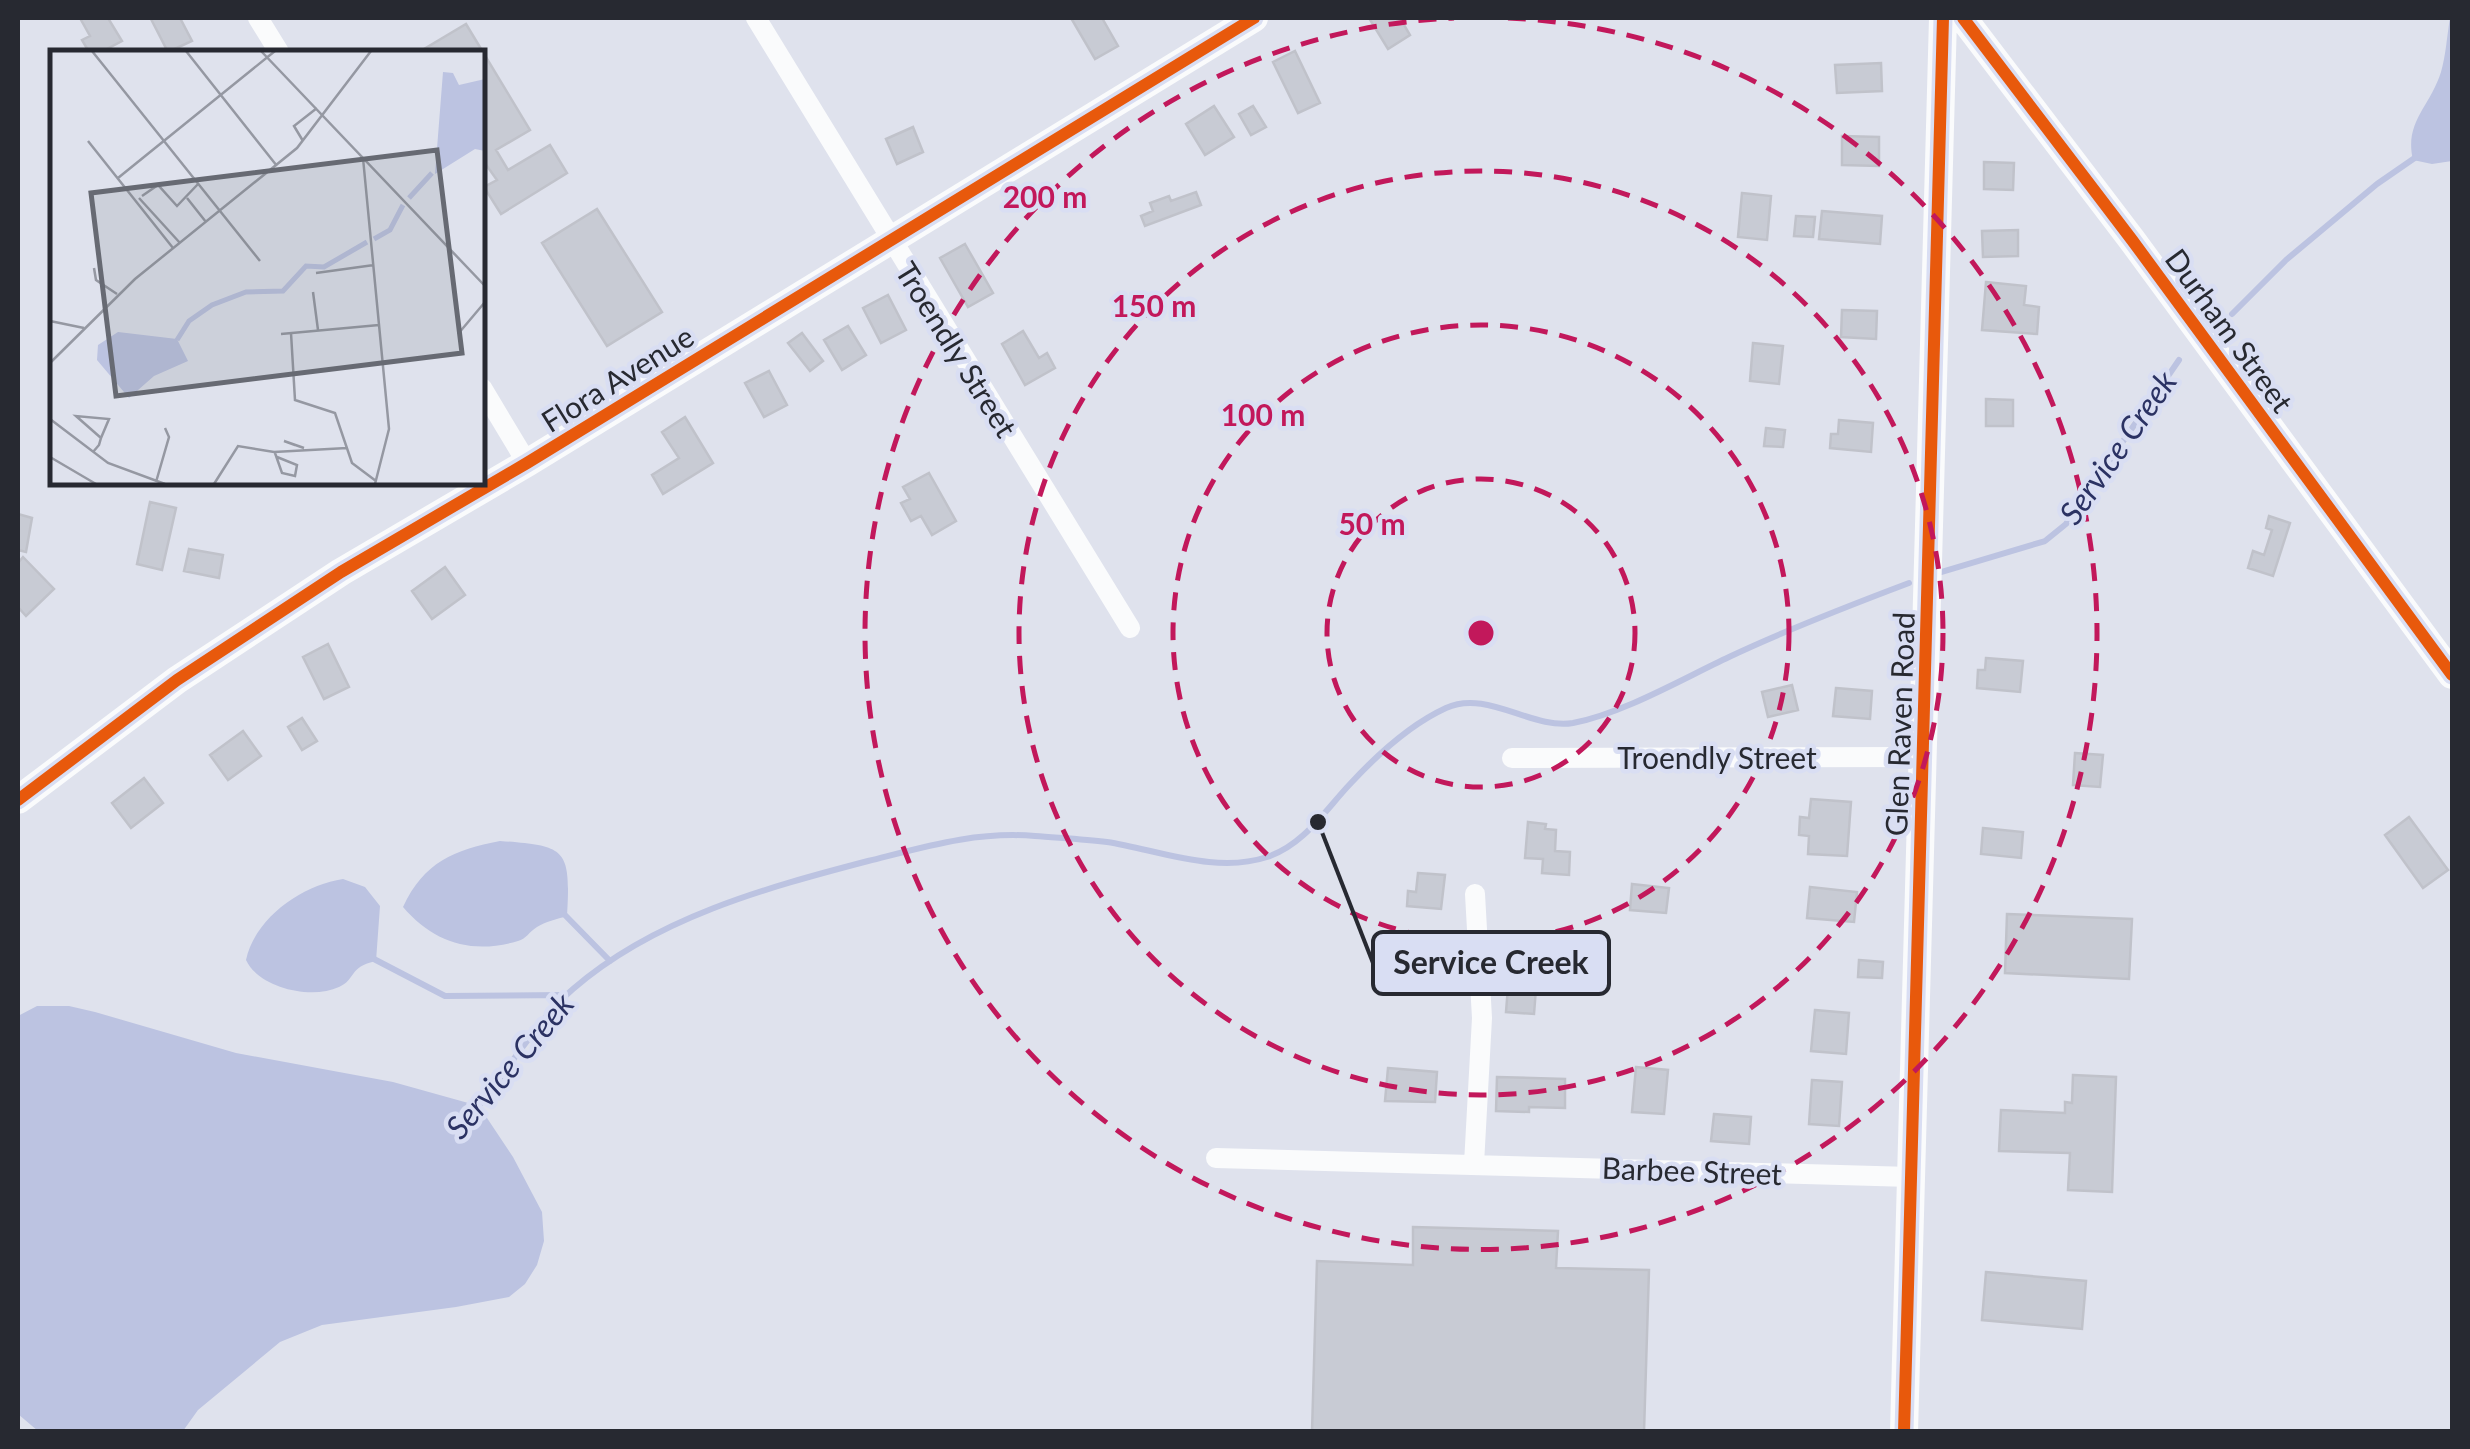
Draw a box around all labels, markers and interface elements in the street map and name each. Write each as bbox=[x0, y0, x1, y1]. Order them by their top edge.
inset map bbox=[50, 50, 485, 485]
text: 200 m bbox=[1003, 178, 1087, 214]
street label: Durham Street bbox=[2159, 241, 2301, 419]
street label: Troendly Street bbox=[889, 255, 1025, 443]
text: 150 m bbox=[1112, 287, 1196, 323]
street label: Flora Avenue bbox=[534, 317, 700, 439]
water label: Service Creek bbox=[2050, 362, 2184, 531]
text: 100 m bbox=[1221, 396, 1305, 432]
text: 50 m bbox=[1338, 505, 1406, 541]
street label: Glen Raven Road bbox=[1877, 611, 1921, 837]
centre of rings bbox=[1463, 615, 1499, 651]
street label: Troendly Street bbox=[1617, 739, 1817, 775]
callout: Service Creek bbox=[1373, 932, 1609, 994]
text: Service Creek bbox=[1393, 942, 1590, 981]
water label: Service Creek bbox=[437, 984, 582, 1146]
street label: Barbee Street bbox=[1601, 1149, 1783, 1191]

